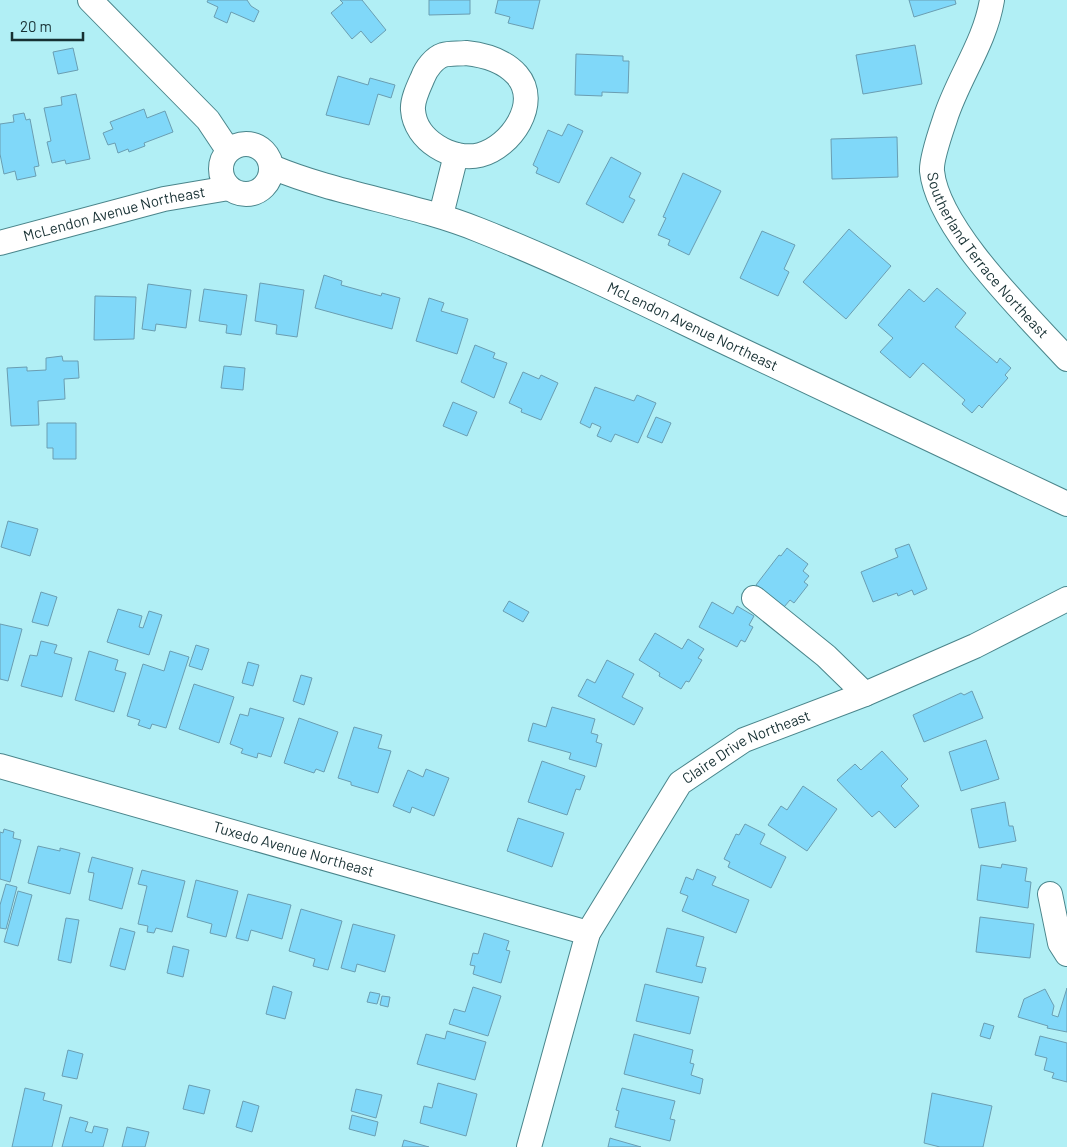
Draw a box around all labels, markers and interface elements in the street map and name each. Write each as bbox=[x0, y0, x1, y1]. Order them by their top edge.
scale bar bbox=[12, 10, 84, 42]
text: 20 m bbox=[20, 17, 52, 35]
street label: Southerland Terrace Northeast bbox=[924, 171, 1053, 341]
street label: McLendon Avenue Northeast bbox=[21, 182, 206, 244]
street label: McLendon Avenue Northeast bbox=[605, 277, 781, 374]
street label: Claire Drive Northeast bbox=[678, 706, 813, 787]
street label: Tuxedo Avenue Northeast bbox=[211, 817, 376, 880]

